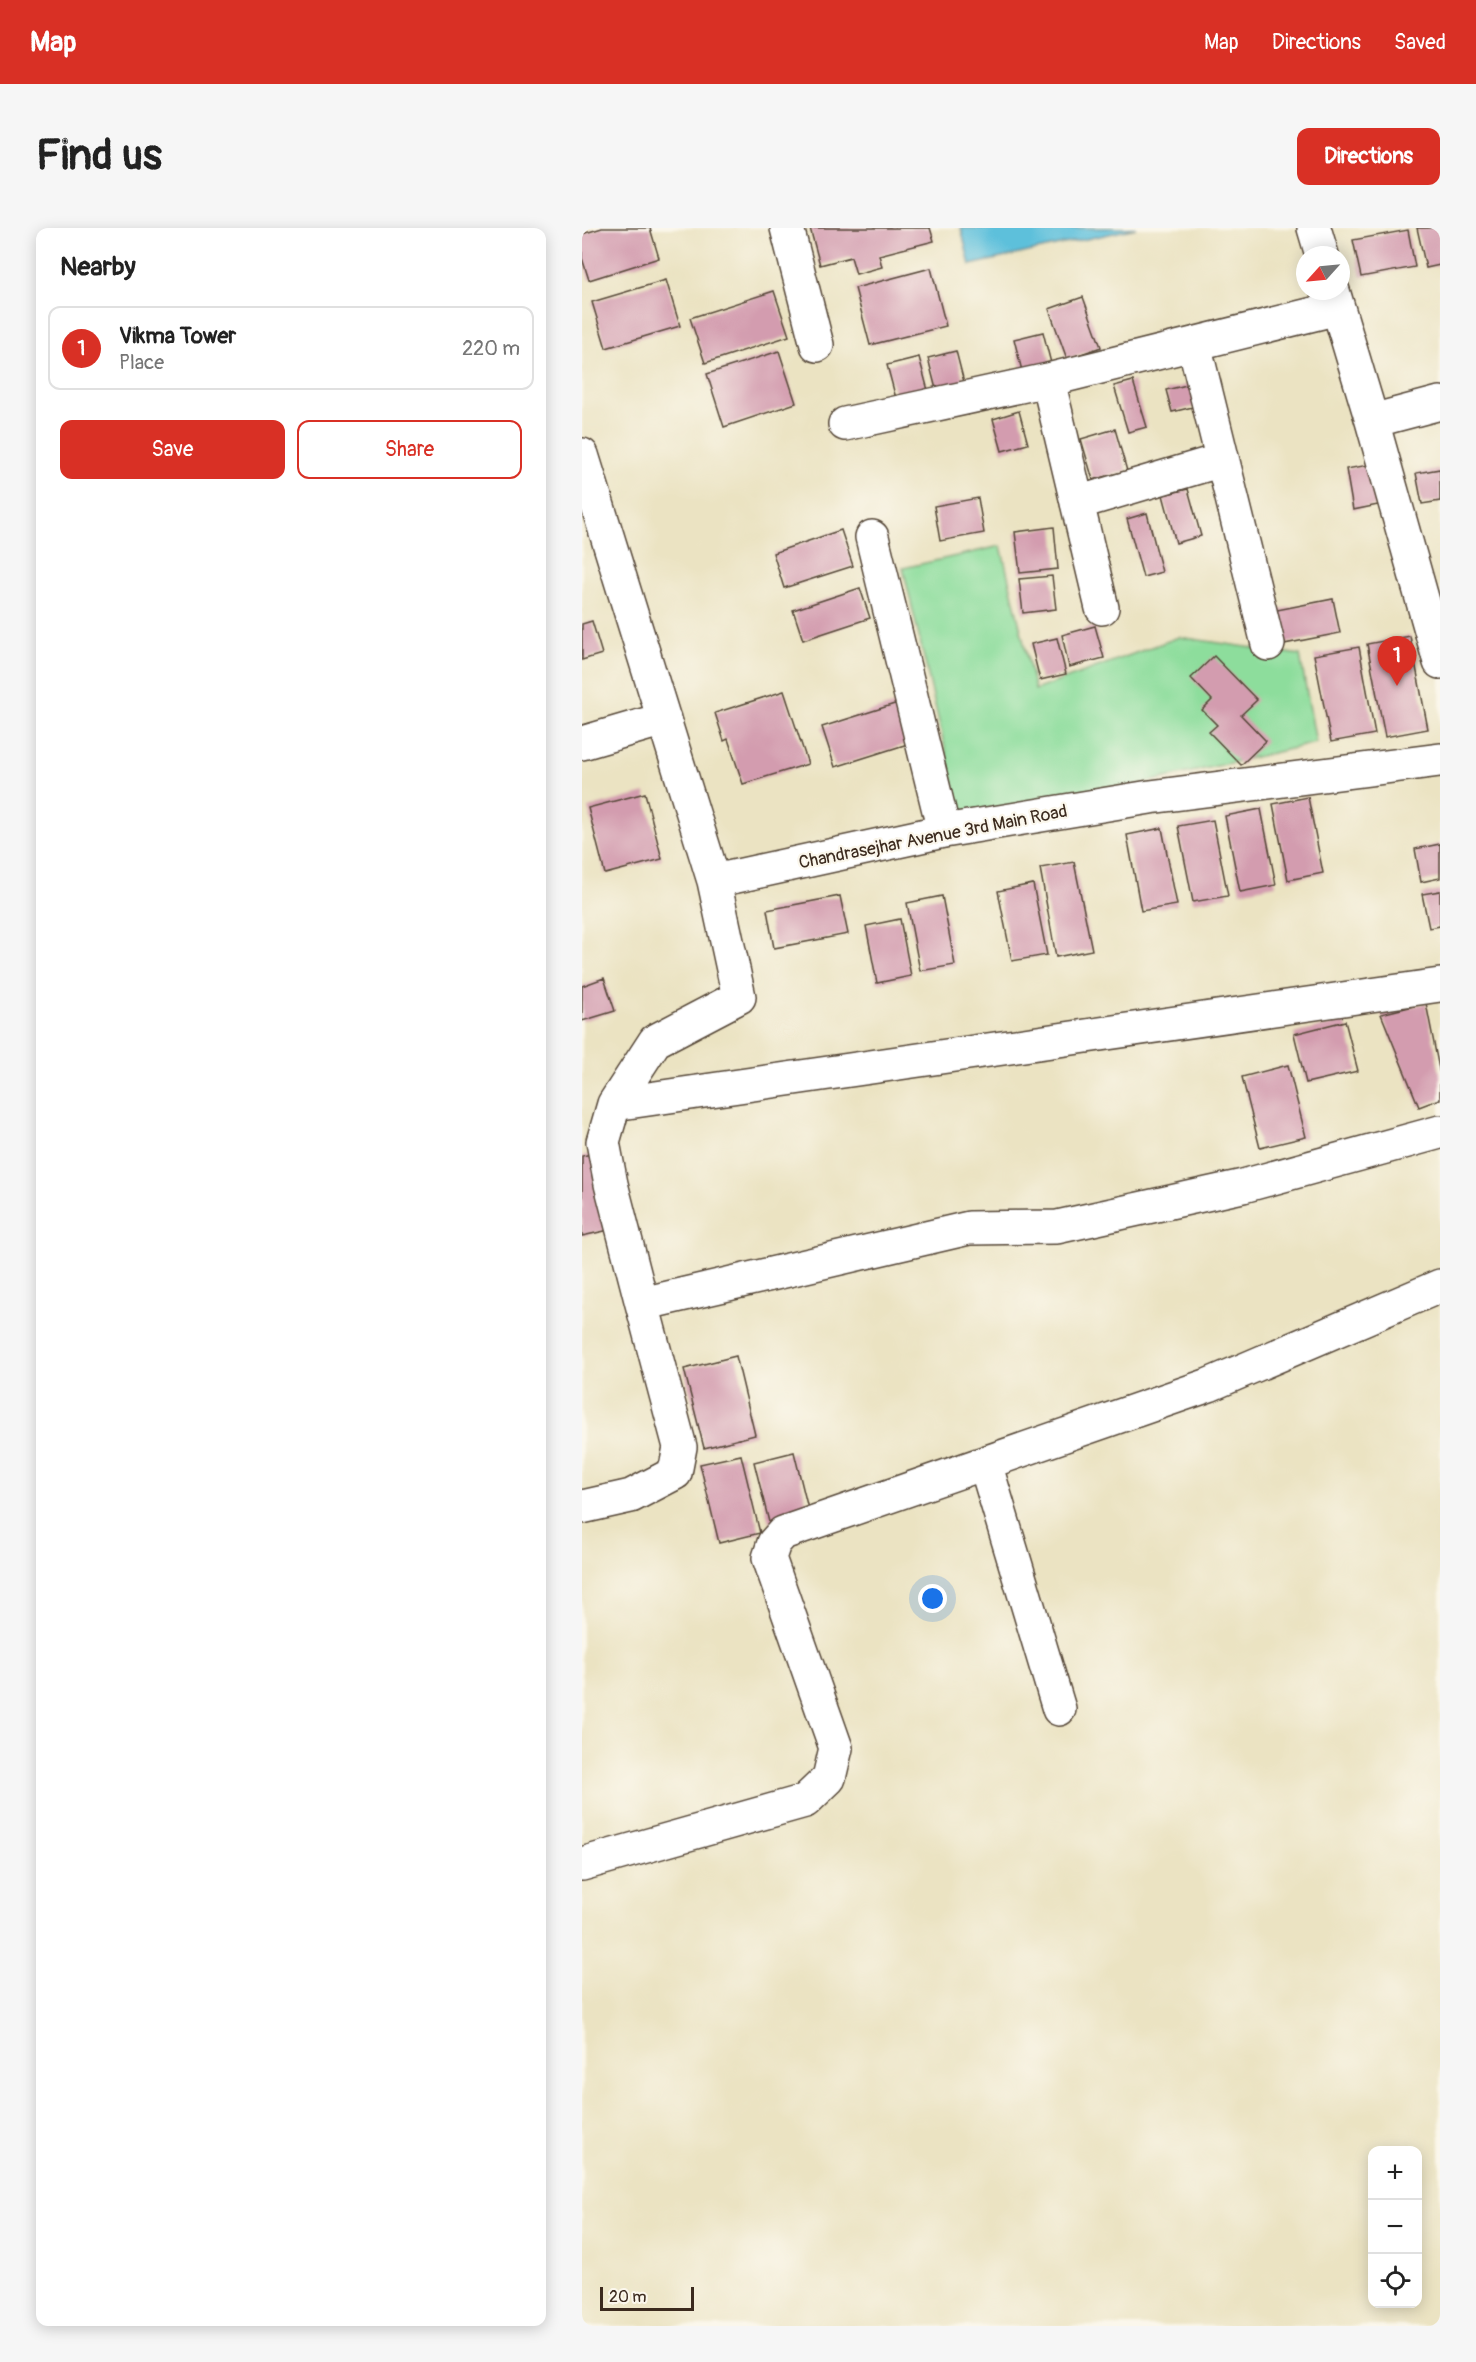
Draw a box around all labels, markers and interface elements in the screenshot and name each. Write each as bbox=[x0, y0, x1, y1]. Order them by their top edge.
text: Map bbox=[30, 25, 76, 60]
text: Map bbox=[1204, 29, 1239, 56]
text: Directions bbox=[1272, 29, 1361, 56]
text: Saved bbox=[1394, 29, 1446, 56]
button: Directions bbox=[1297, 128, 1440, 185]
text: Find us bbox=[36, 130, 162, 182]
north arrow bbox=[1296, 246, 1350, 300]
text: Nearby bbox=[60, 251, 136, 283]
text: Vikma Tower bbox=[119, 322, 236, 350]
text: 1 bbox=[78, 336, 85, 361]
text: 220 m bbox=[462, 336, 520, 361]
text: Place bbox=[119, 350, 164, 375]
button: Save bbox=[60, 420, 285, 479]
button: Share bbox=[297, 420, 522, 479]
pin: 1 bbox=[1378, 636, 1416, 686]
street label: Chandrasejhar Avenue 3rd Main Road bbox=[797, 800, 1069, 874]
your location bbox=[918, 1584, 947, 1613]
map controls bbox=[1368, 2146, 1422, 2308]
button: + bbox=[1368, 2146, 1422, 2200]
button: − bbox=[1368, 2200, 1422, 2254]
button: locate bbox=[1368, 2254, 1422, 2308]
scale bar bbox=[600, 2284, 694, 2312]
text: 20 m bbox=[609, 2287, 647, 2307]

